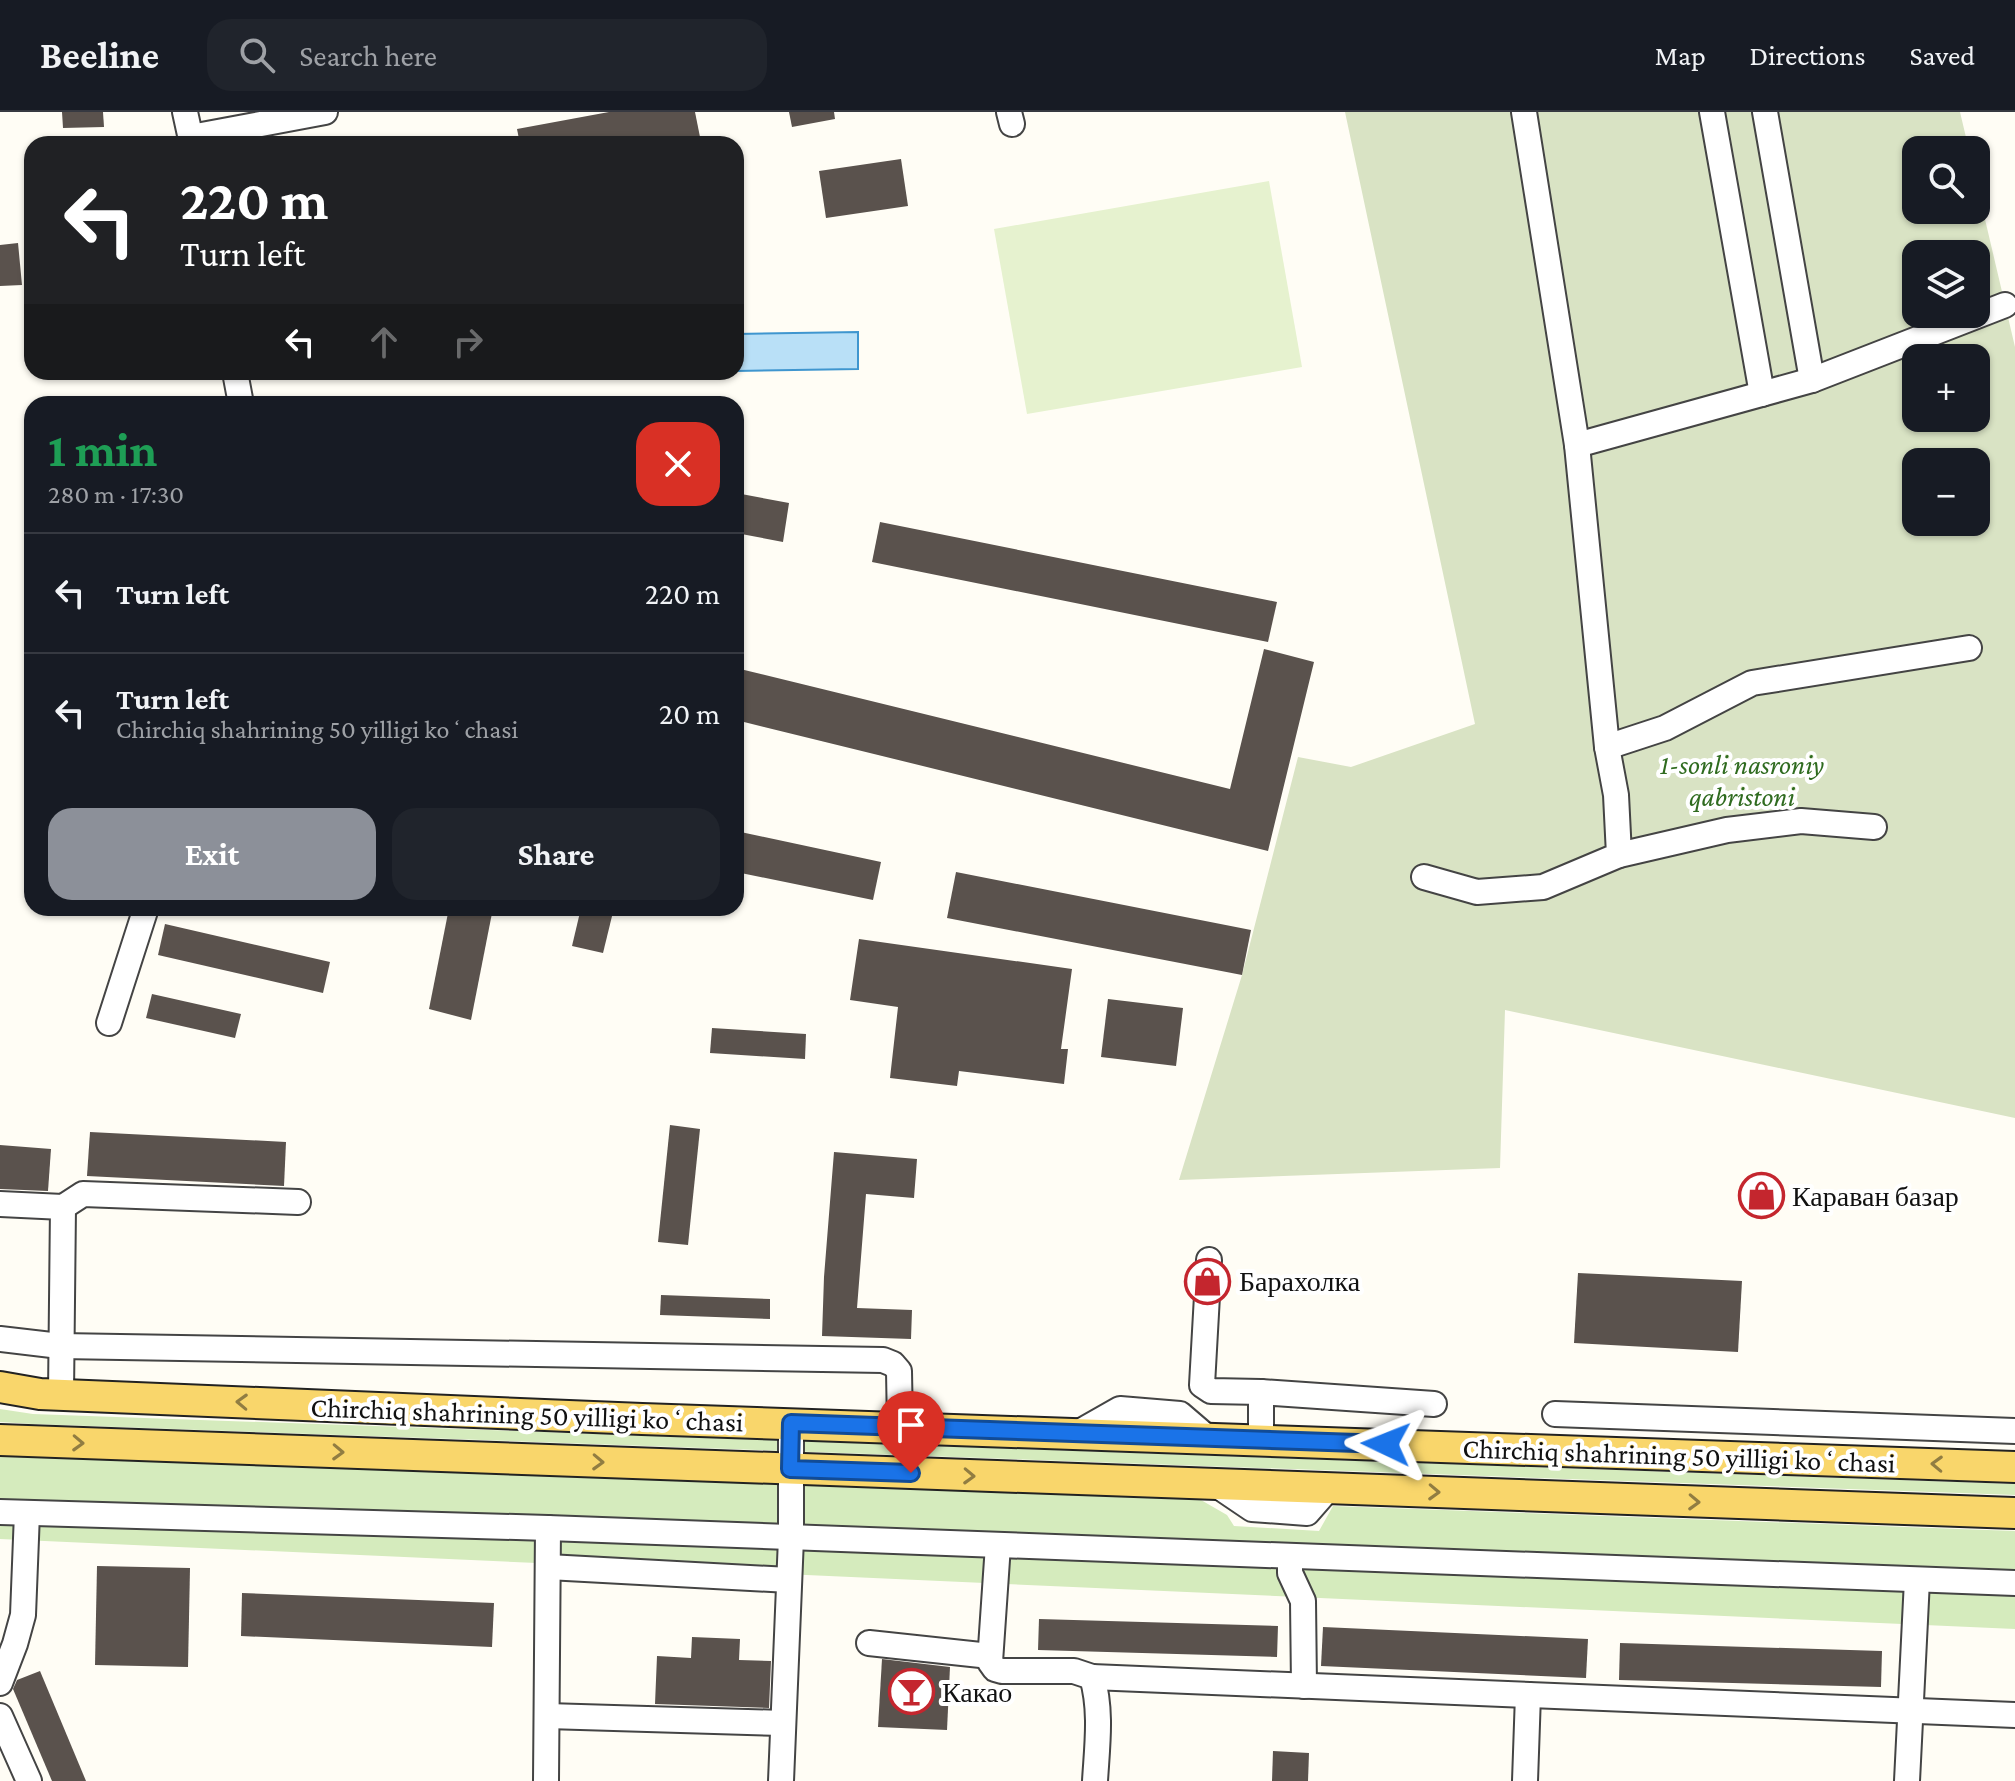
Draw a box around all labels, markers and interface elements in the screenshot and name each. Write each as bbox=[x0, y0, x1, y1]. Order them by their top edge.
search box bbox=[207, 19, 767, 91]
icon: search bbox=[235, 33, 279, 77]
text: Beeline bbox=[40, 34, 159, 76]
text: Search here bbox=[299, 39, 437, 72]
text: Map bbox=[1655, 40, 1706, 71]
text: Directions bbox=[1750, 40, 1865, 71]
text: Saved bbox=[1909, 40, 1975, 71]
map controls bbox=[1902, 136, 1990, 536]
button: search bbox=[1902, 136, 1990, 224]
icon: left bbox=[48, 168, 152, 272]
text: 220 m bbox=[180, 169, 329, 231]
text: Turn left bbox=[180, 234, 305, 274]
button: layers bbox=[1902, 240, 1990, 328]
icon: left bbox=[278, 320, 322, 364]
icon: ahead bbox=[362, 320, 406, 364]
icon: right bbox=[446, 320, 490, 364]
button: + bbox=[1902, 344, 1990, 432]
button: close bbox=[636, 422, 720, 506]
text: 1 min bbox=[48, 423, 157, 476]
button: − bbox=[1902, 448, 1990, 536]
text: 280 m · 17:30 bbox=[48, 480, 184, 509]
icon: left bbox=[48, 571, 92, 615]
text: Turn left bbox=[116, 577, 229, 610]
text: 220 m bbox=[645, 577, 720, 610]
text: Turn left bbox=[116, 682, 229, 715]
icon: left bbox=[48, 691, 92, 735]
text: 20 m bbox=[659, 697, 720, 730]
text: Chirchiq shahrining 50 yilligi koʻchasi bbox=[116, 715, 518, 744]
park label: 1-sonli nasroniy qabristoni bbox=[1660, 749, 1825, 812]
button: Exit bbox=[48, 808, 376, 900]
button: Share bbox=[392, 808, 720, 900]
shop icon: Караван базар bbox=[1737, 1172, 1785, 1220]
place label: Караван базар bbox=[1792, 1181, 1959, 1212]
shop icon: Барахолка bbox=[1184, 1257, 1232, 1305]
place label: Барахолка bbox=[1239, 1266, 1361, 1297]
street label: Chirchiq shahrining 50 yilligi koʻchasi bbox=[310, 1391, 744, 1438]
pin bbox=[877, 1391, 945, 1473]
one-way arrow bbox=[235, 1394, 248, 1411]
position arrow bbox=[1344, 1402, 1428, 1486]
icon: arrive bbox=[889, 1403, 933, 1447]
street label: Chirchiq shahrining 50 yilligi koʻchasi bbox=[1462, 1432, 1896, 1479]
one-way arrow bbox=[72, 1434, 85, 1451]
one-way arrow bbox=[332, 1444, 345, 1461]
one-way arrow bbox=[592, 1453, 605, 1470]
one-way arrow bbox=[1930, 1456, 1943, 1473]
one-way arrow bbox=[963, 1467, 976, 1484]
one-way arrow bbox=[1428, 1484, 1441, 1501]
one-way arrow bbox=[1688, 1493, 1701, 1510]
bar icon: Какао bbox=[887, 1668, 935, 1716]
place label: Какао bbox=[942, 1677, 1012, 1708]

